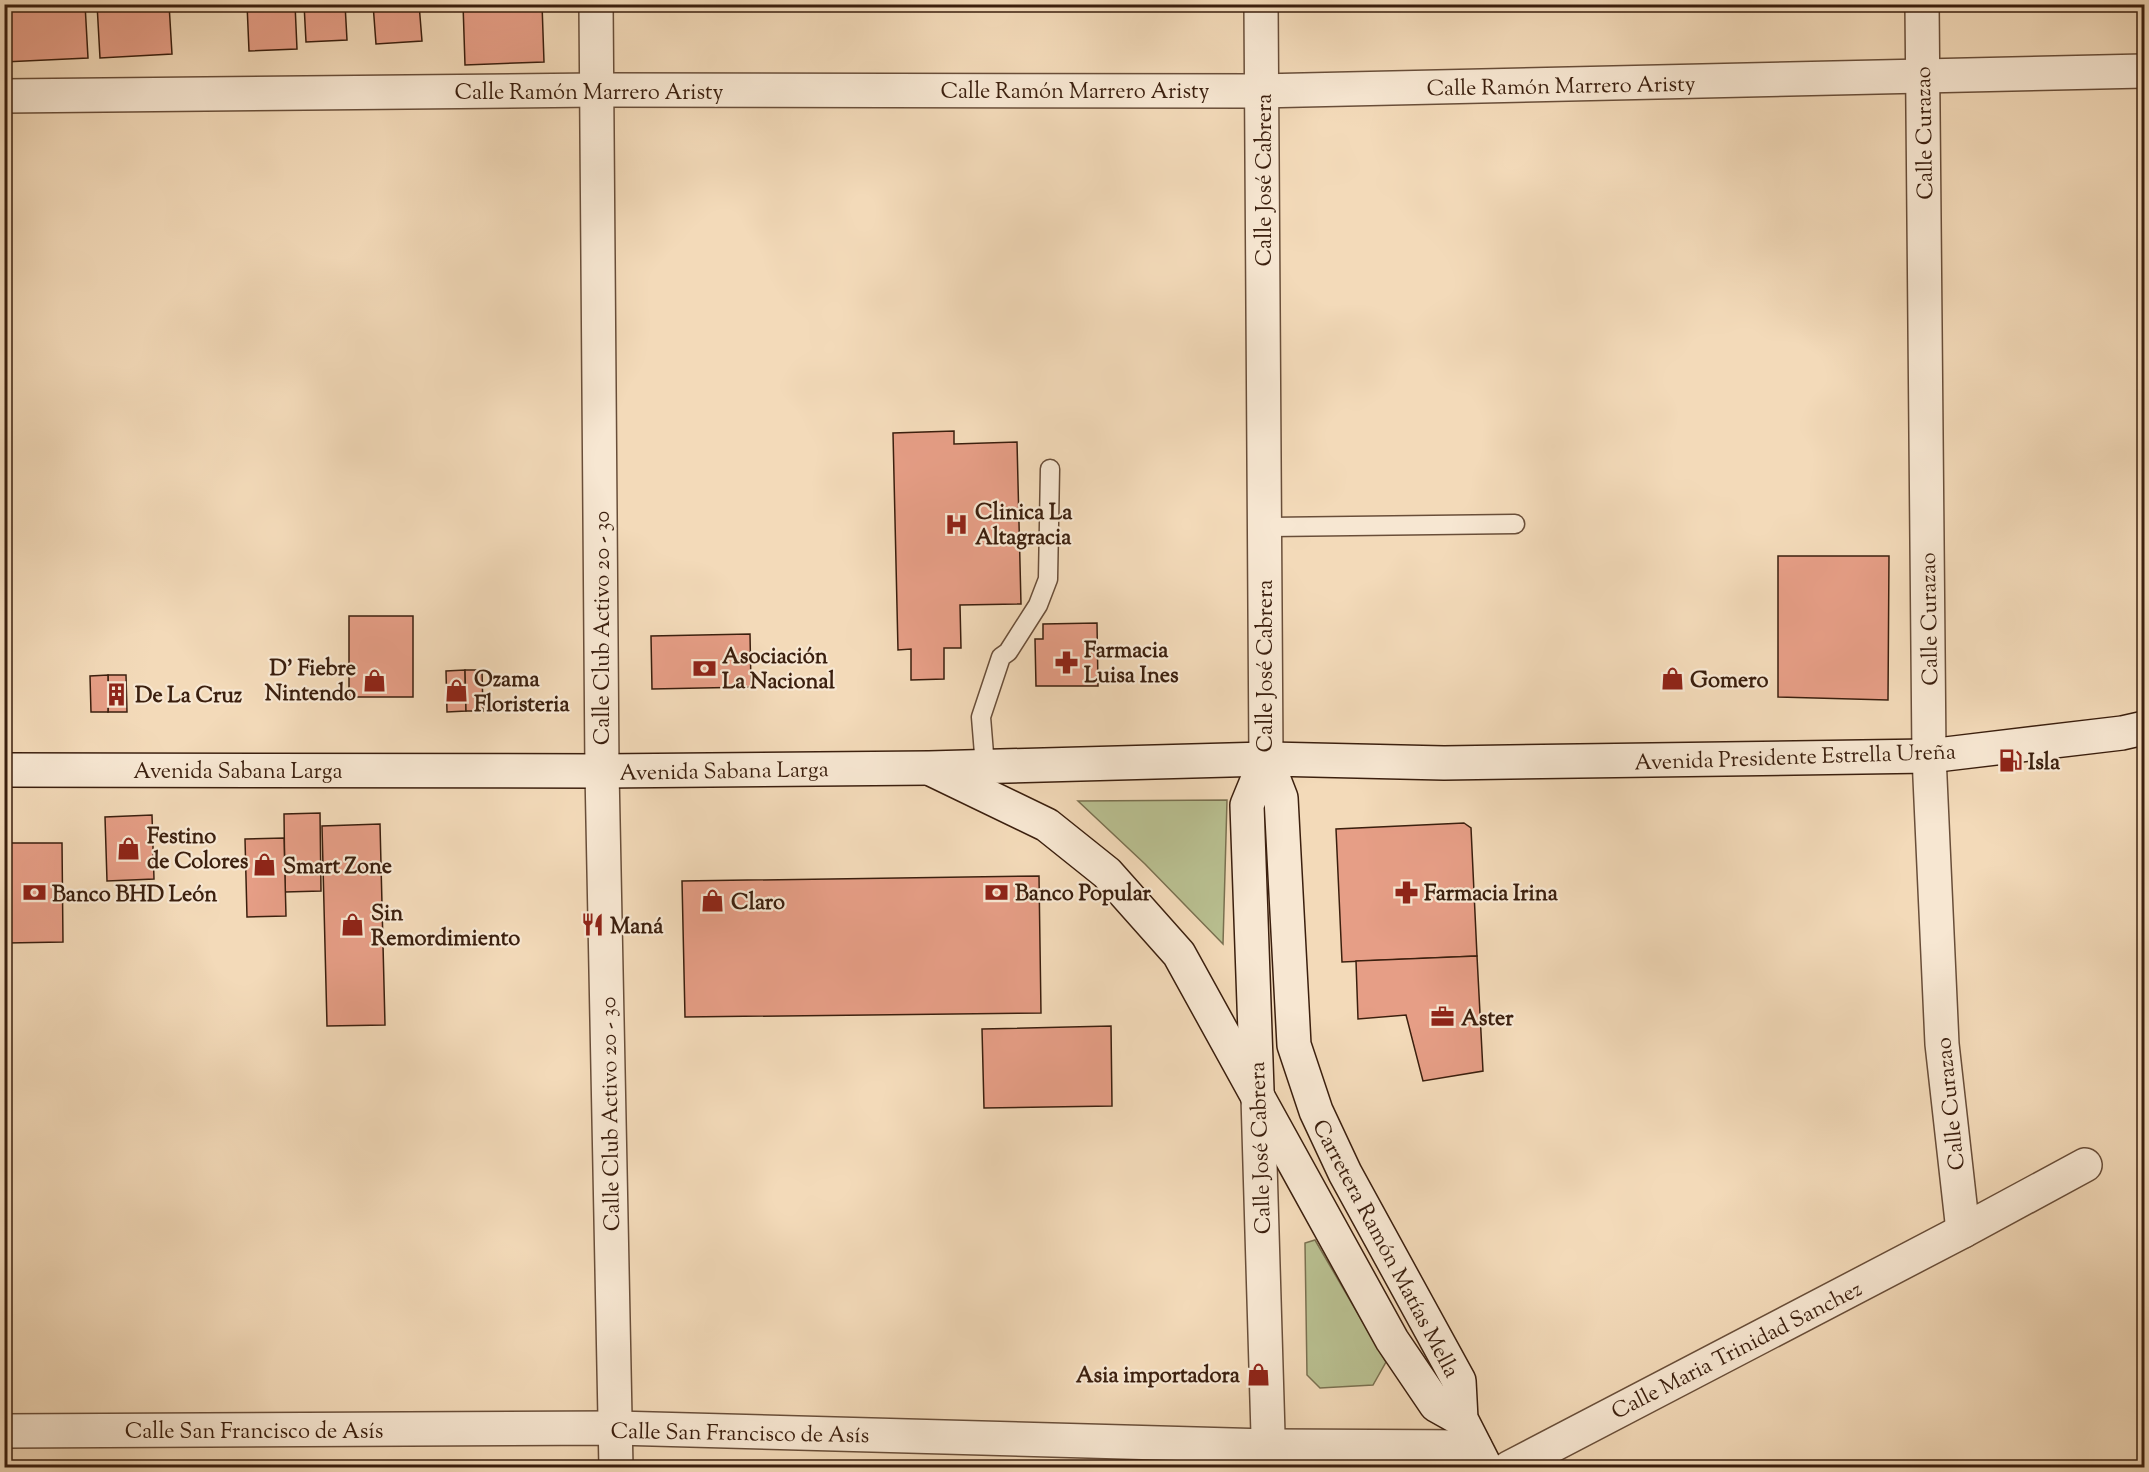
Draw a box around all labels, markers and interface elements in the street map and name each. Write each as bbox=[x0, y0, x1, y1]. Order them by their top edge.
street label: Calle Curazao bbox=[1909, 66, 1943, 200]
street label: Calle Ramón Marrero Aristy bbox=[1426, 70, 1696, 106]
street label: Calle Ramón Marrero Aristy bbox=[940, 77, 1210, 109]
street label: Calle Ramón Marrero Aristy bbox=[454, 78, 724, 110]
street label: Calle José Cabrera bbox=[1250, 94, 1282, 266]
place label: Clinica La Altagracia bbox=[975, 498, 1073, 555]
street label: Calle Club Activo 20 - 30 bbox=[588, 511, 620, 745]
hospital icon: Clinica La Altagracia bbox=[944, 511, 970, 537]
street label: Calle Curazao bbox=[1914, 552, 1948, 686]
street label: Calle José Cabrera bbox=[1251, 580, 1283, 752]
place label: Farmacia Luisa Ines bbox=[1084, 636, 1179, 693]
place label: Asociación La Nacional bbox=[722, 642, 836, 699]
pharmacy icon: Farmacia Luisa Ines bbox=[1053, 649, 1079, 675]
place label: D' Fiebre Nintendo bbox=[265, 654, 356, 711]
bank icon: Asociación La Nacional bbox=[691, 655, 717, 681]
place label: Ozama Floristeria bbox=[474, 665, 571, 722]
shop icon: Gomero bbox=[1659, 666, 1685, 692]
place label: Gomero bbox=[1690, 666, 1769, 698]
shop icon: D' Fiebre Nintendo bbox=[361, 667, 387, 693]
shop icon: Ozama Floristeria bbox=[443, 678, 469, 704]
building icon: De La Cruz bbox=[104, 681, 130, 707]
place label: De La Cruz bbox=[135, 681, 243, 713]
street label: Avenida Presidente Estrella Ureña bbox=[1634, 737, 1956, 781]
fuel station icon: Isla bbox=[1997, 748, 2023, 774]
place label: Isla bbox=[2028, 748, 2061, 780]
street label: Avenida Sabana Larga bbox=[619, 755, 829, 791]
street label: Avenida Sabana Larga bbox=[133, 757, 343, 789]
place label: Festino de Colores bbox=[147, 822, 249, 879]
shop icon: Festino de Colores bbox=[116, 835, 142, 861]
shop icon: Smart Zone bbox=[252, 852, 278, 878]
place label: Smart Zone bbox=[283, 852, 392, 884]
bank icon: Banco Popular bbox=[984, 879, 1010, 905]
place label: Banco Popular bbox=[1015, 879, 1152, 911]
pharmacy icon: Farmacia Irina bbox=[1393, 879, 1419, 905]
place label: Farmacia Irina bbox=[1424, 879, 1559, 911]
bank icon: Banco BHD León bbox=[21, 880, 47, 906]
place label: Banco BHD León bbox=[52, 880, 217, 912]
shop icon: Claro bbox=[700, 888, 726, 914]
place label: Claro bbox=[731, 888, 785, 920]
place label: Sin Remordimiento bbox=[371, 899, 520, 956]
shop icon: Sin Remordimiento bbox=[340, 912, 366, 938]
restaurant icon: Maná bbox=[579, 912, 605, 938]
place label: Maná bbox=[610, 912, 664, 944]
street label: Calle Club Activo 20 - 30 bbox=[594, 996, 630, 1231]
office icon: Aster bbox=[1430, 1004, 1456, 1030]
place label: Aster bbox=[1461, 1004, 1514, 1036]
street label: Calle Curazao bbox=[1929, 1036, 1975, 1172]
street label: Calle José Cabrera bbox=[1243, 1061, 1281, 1235]
street label: Carretera Ramón Matías Mella bbox=[1303, 1115, 1466, 1384]
street label: Calle Maria Trinidad Sanchez bbox=[1606, 1274, 1868, 1429]
place label: Asia importadora bbox=[1076, 1361, 1241, 1393]
shop icon: Asia importadora bbox=[1245, 1361, 1271, 1387]
street label: Calle San Francisco de Asís bbox=[125, 1417, 383, 1449]
street label: Calle San Francisco de Asís bbox=[610, 1417, 870, 1453]

